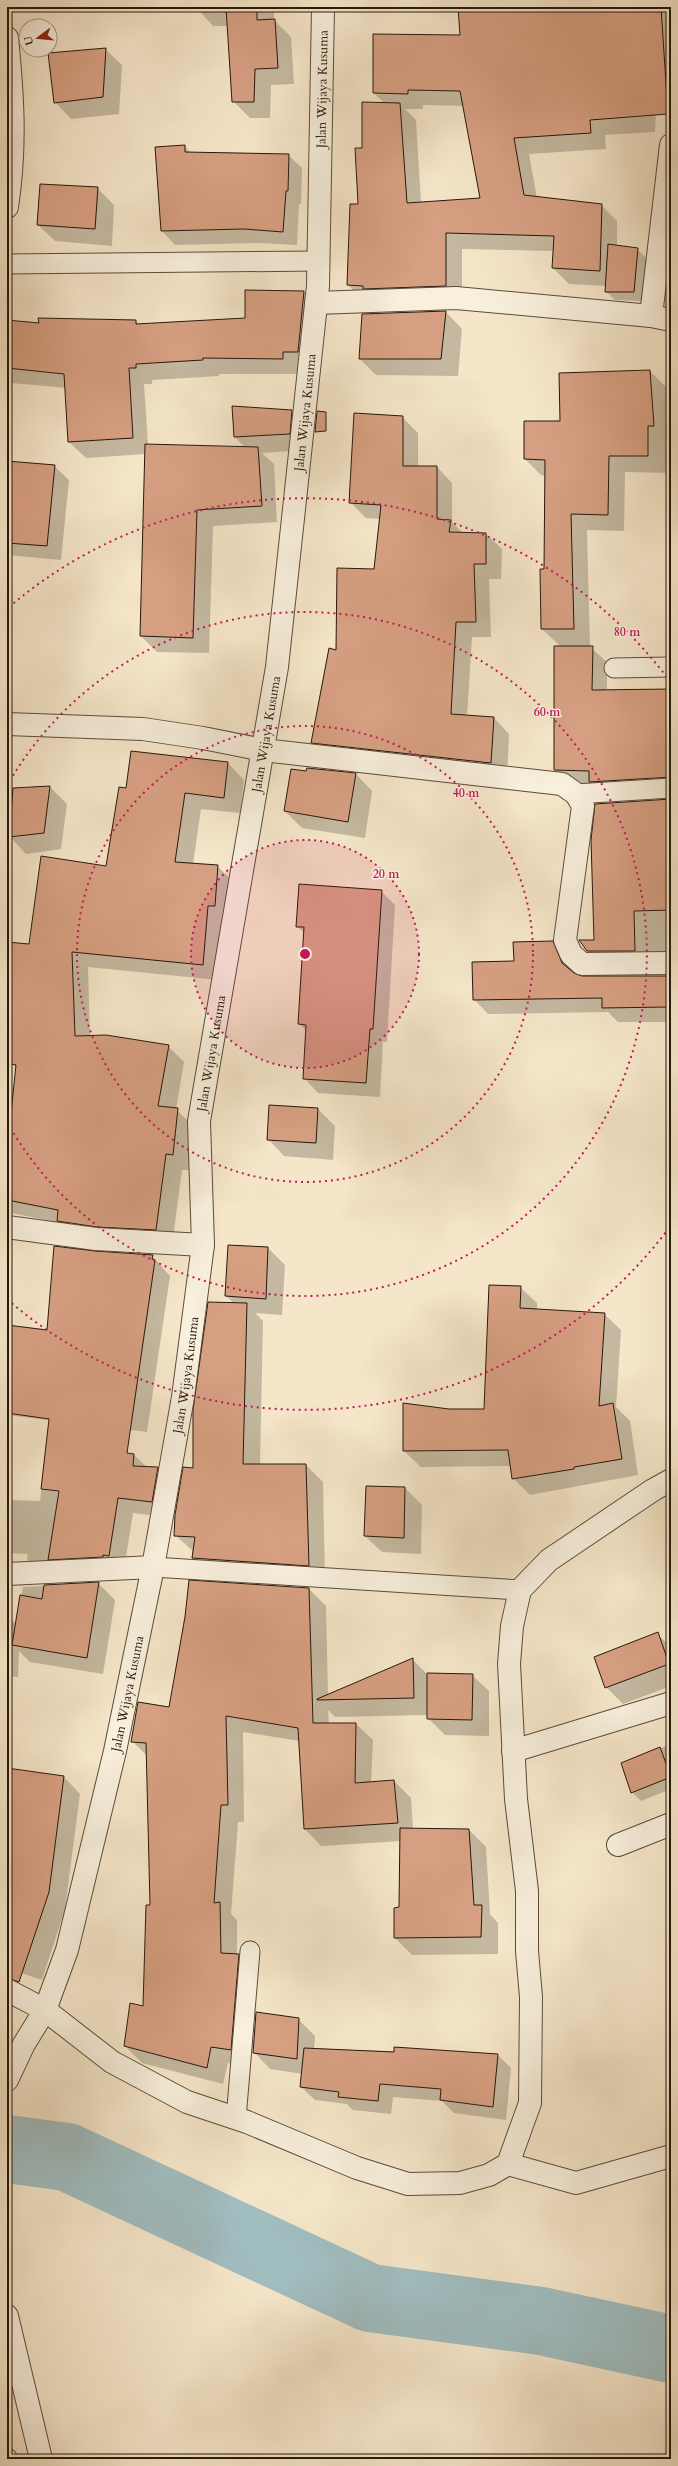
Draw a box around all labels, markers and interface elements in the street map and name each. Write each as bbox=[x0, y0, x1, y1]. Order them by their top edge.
north arrow bbox=[18, 18, 58, 58]
street label: Jalan Wijaya Kusuma bbox=[312, 30, 333, 150]
text: U bbox=[20, 34, 37, 47]
street label: Jalan Wijaya Kusuma bbox=[290, 352, 321, 474]
text: 80 m bbox=[614, 624, 641, 640]
street label: Jalan Wijaya Kusuma bbox=[247, 674, 285, 796]
text: 60 m bbox=[534, 704, 561, 720]
text: 40 m bbox=[453, 785, 480, 801]
text: 20 m bbox=[373, 866, 400, 882]
centre of rings bbox=[298, 947, 312, 961]
street label: Jalan Wijaya Kusuma bbox=[192, 993, 231, 1115]
street label: Jalan Wijaya Kusuma bbox=[168, 1315, 204, 1437]
street label: Jalan Wijaya Kusuma bbox=[107, 1634, 149, 1755]

